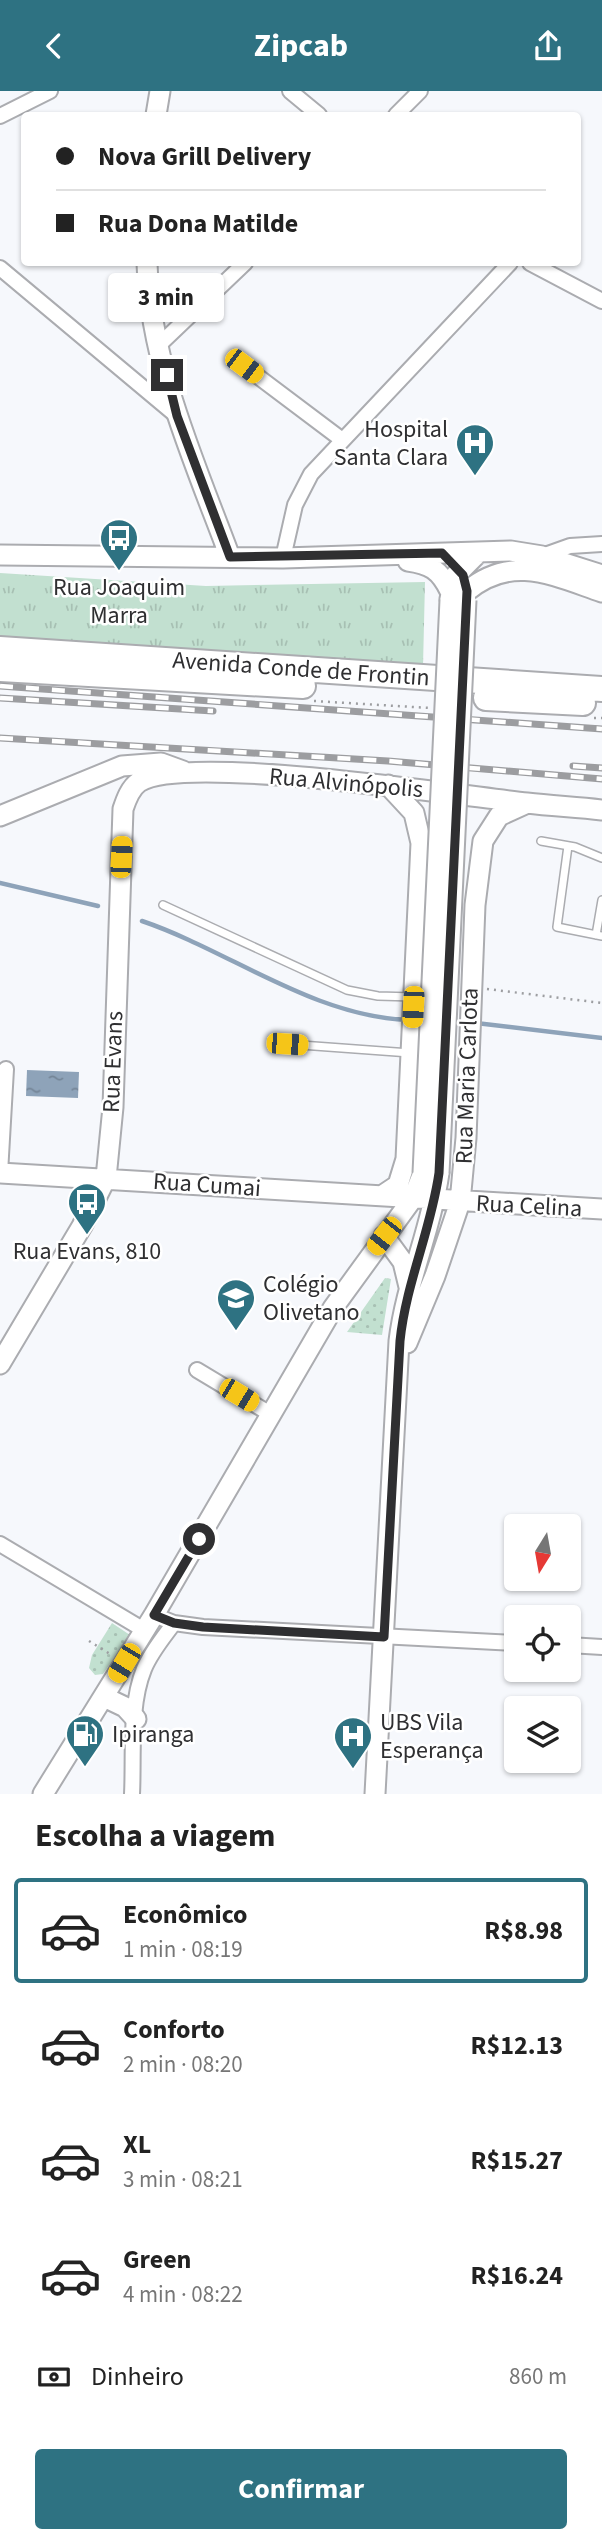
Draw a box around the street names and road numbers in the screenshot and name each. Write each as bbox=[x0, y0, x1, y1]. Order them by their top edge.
street label: Avenida Conde de Frontin bbox=[171, 643, 431, 695]
street label: Rua Alvinópolis bbox=[268, 759, 424, 807]
street label: Rua Maria Carlota bbox=[446, 987, 488, 1165]
street label: Rua Evans bbox=[94, 1010, 132, 1114]
street label: Rua Cumai bbox=[152, 1164, 262, 1206]
street label: Rua Celina bbox=[475, 1186, 583, 1226]

